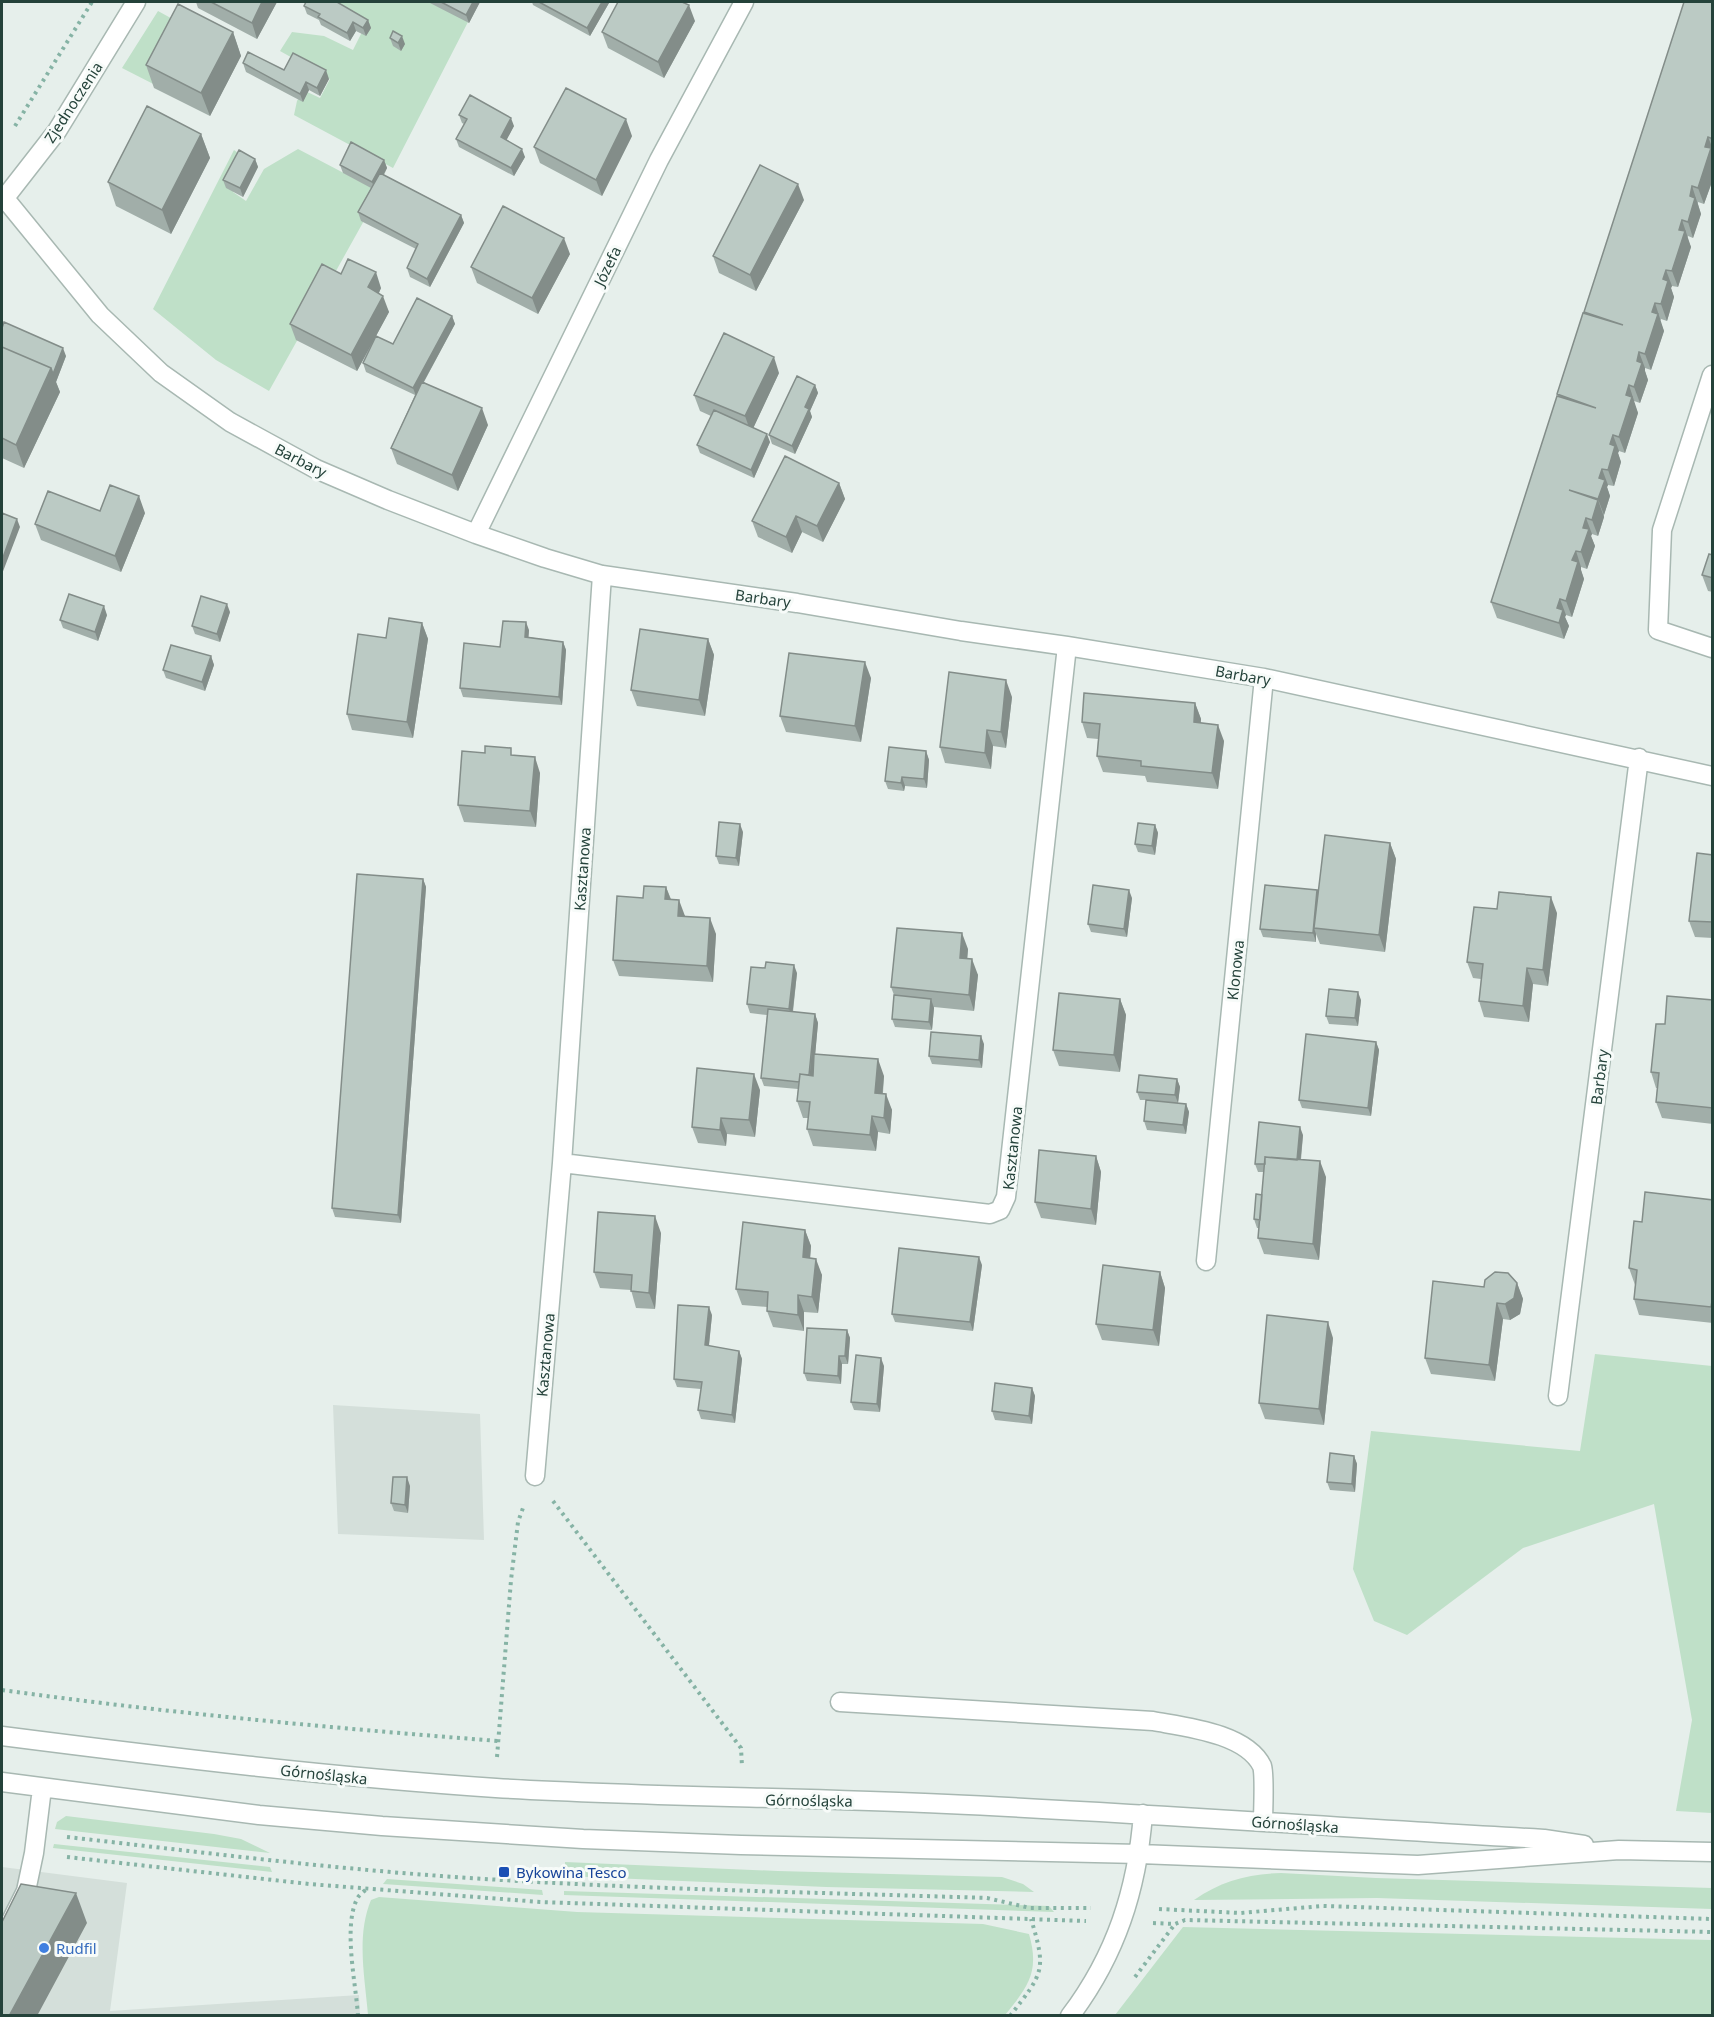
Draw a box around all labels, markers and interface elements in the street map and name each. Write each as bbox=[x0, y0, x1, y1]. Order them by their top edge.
street label: Zjednoczenia bbox=[39, 58, 107, 146]
street label: Józefa bbox=[588, 243, 625, 291]
street label: Barbary bbox=[272, 438, 331, 482]
street label: Barbary bbox=[734, 584, 792, 612]
street label: Barbary bbox=[1214, 660, 1273, 690]
street label: Kasztanowa bbox=[569, 826, 595, 912]
street label: Klonowa bbox=[1222, 939, 1248, 1001]
street label: Barbary bbox=[1586, 1048, 1612, 1106]
street label: Kasztanowa bbox=[998, 1105, 1026, 1191]
street label: Kasztanowa bbox=[531, 1312, 559, 1398]
street label: Górnośląska bbox=[279, 1759, 369, 1789]
street label: Górnośląska bbox=[765, 1789, 853, 1811]
street label: Górnośląska bbox=[1251, 1811, 1339, 1837]
place label: Bykowina Tesco bbox=[516, 1862, 627, 1882]
marker: Bykowina Tesco bbox=[497, 1865, 511, 1879]
place label: Rudfil bbox=[56, 1938, 97, 1958]
marker: Rudfil bbox=[37, 1941, 51, 1955]

